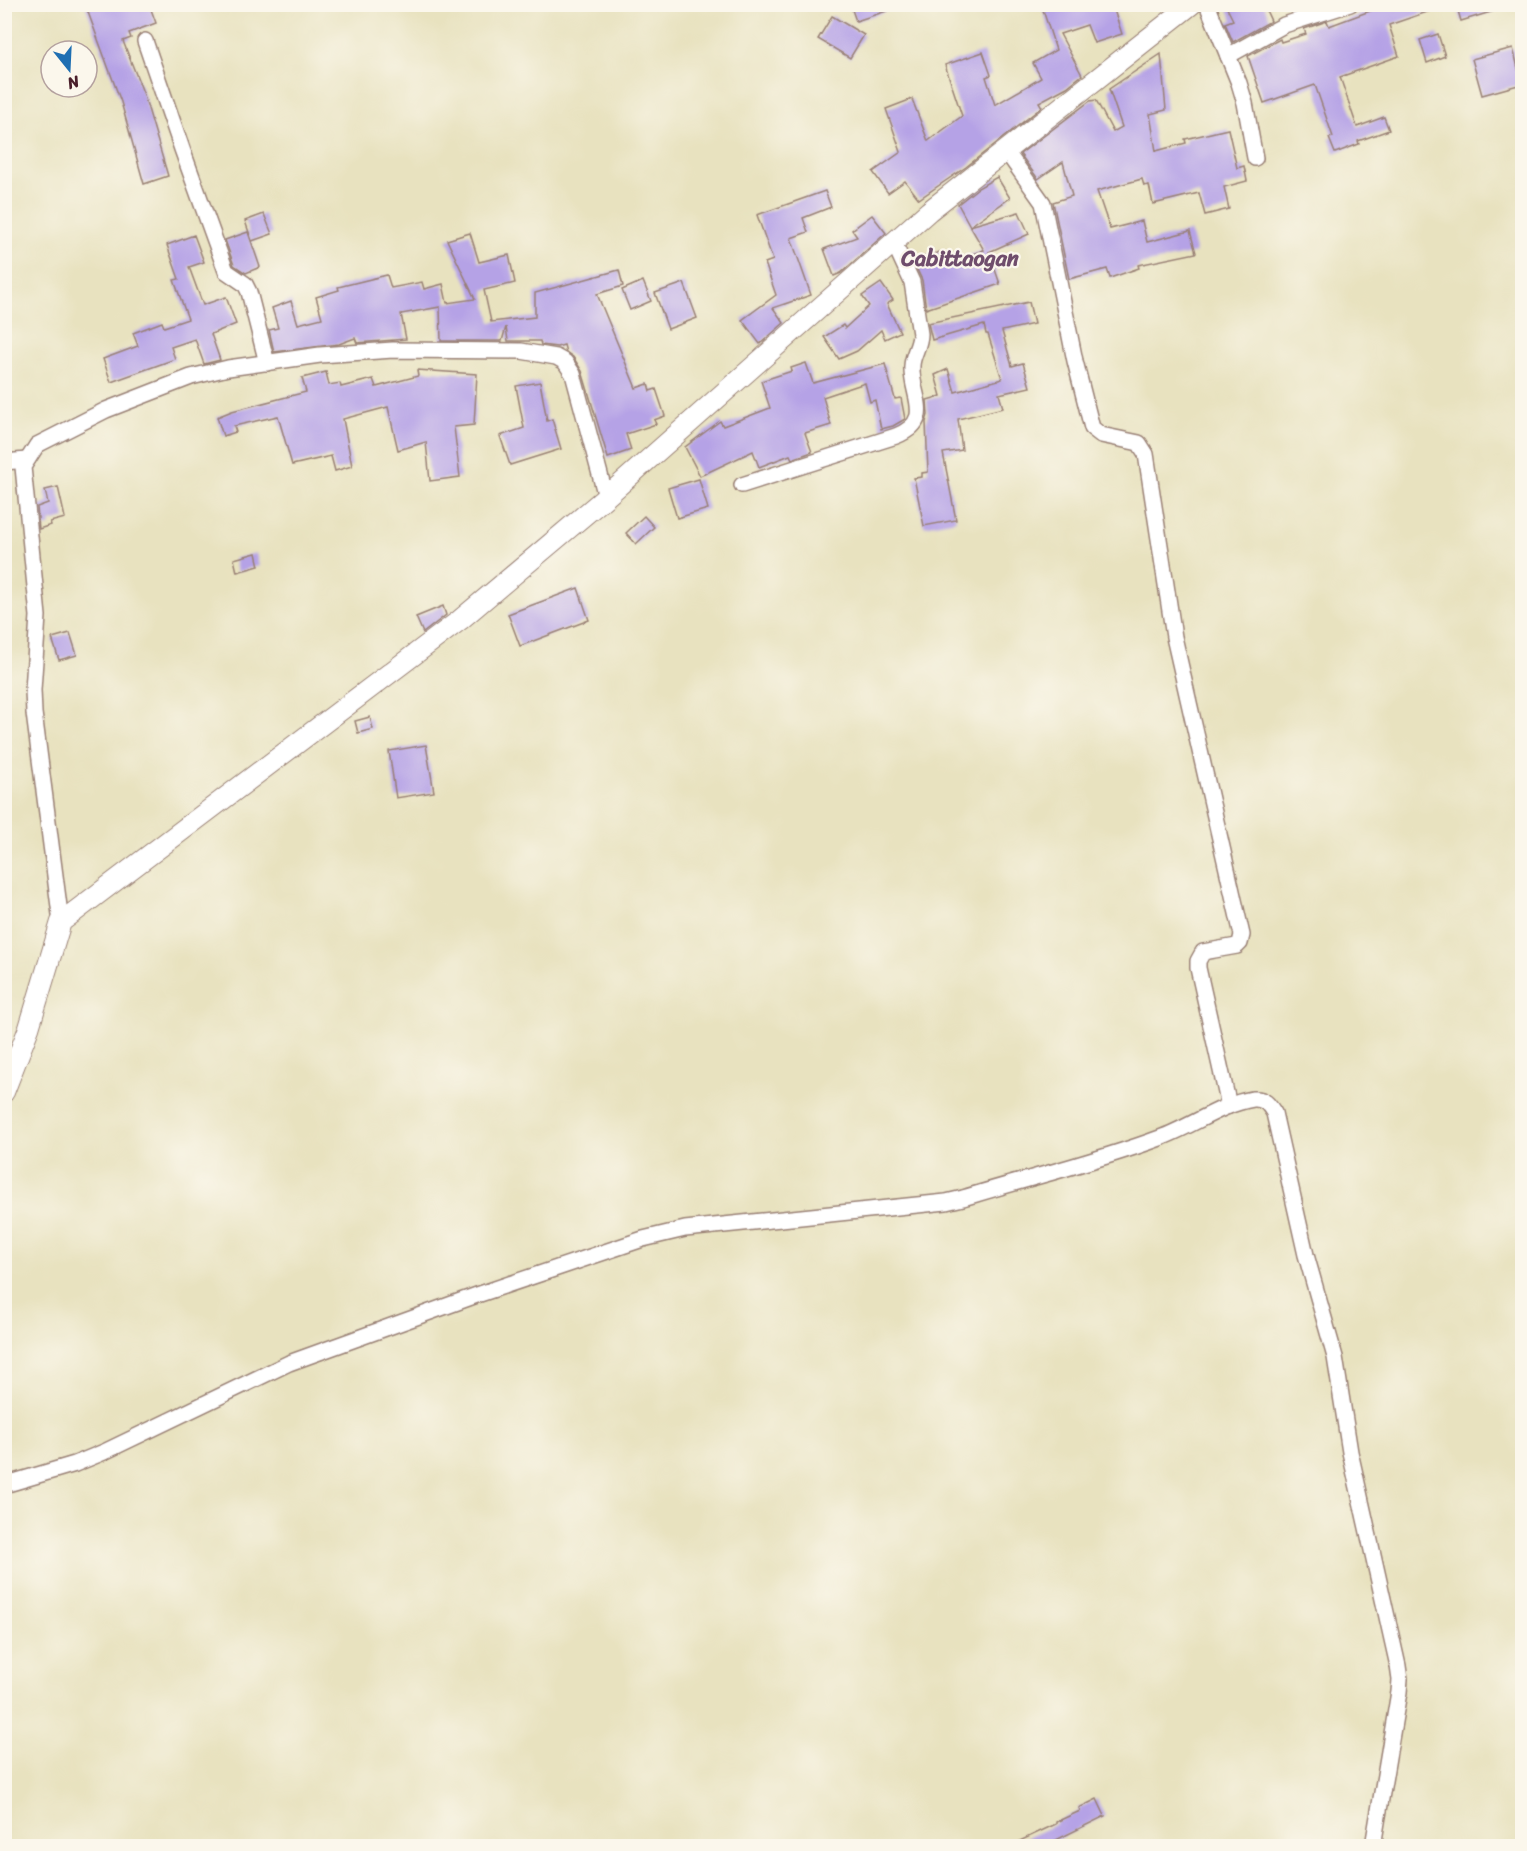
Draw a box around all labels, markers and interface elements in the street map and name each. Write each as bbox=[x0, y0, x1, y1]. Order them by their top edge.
north arrow bbox=[39, 39, 99, 99]
text: N bbox=[63, 67, 84, 99]
district label: Cabittaogan bbox=[900, 239, 1019, 278]

